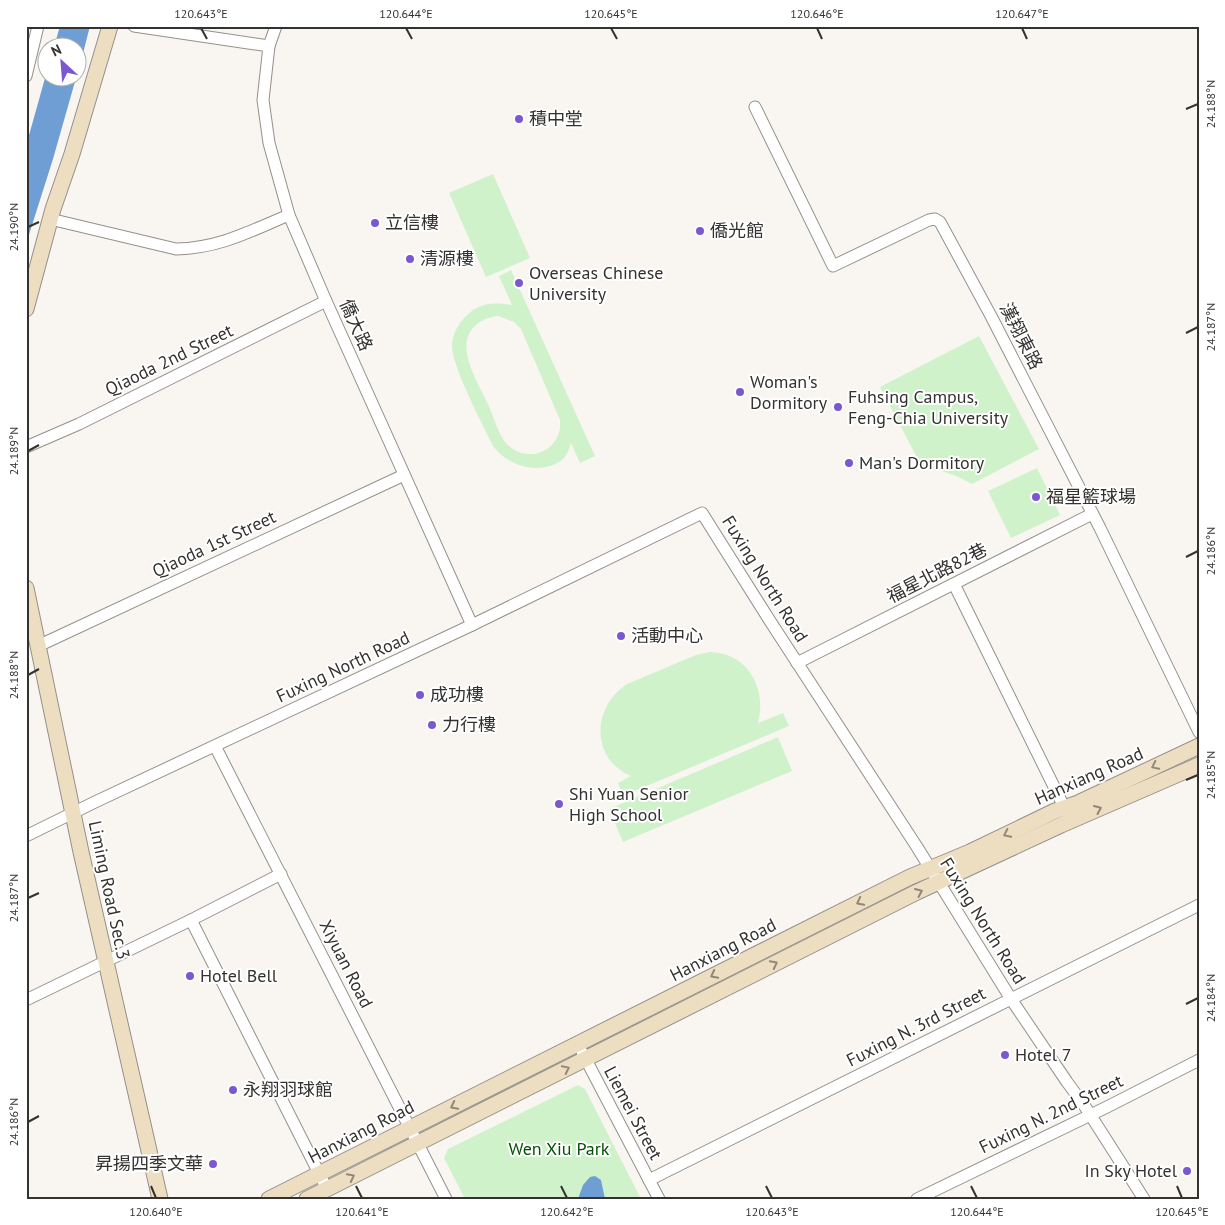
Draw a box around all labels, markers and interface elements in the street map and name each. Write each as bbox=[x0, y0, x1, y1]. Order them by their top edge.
text: 120.643°E bbox=[174, 6, 228, 21]
text: 120.644°E bbox=[379, 6, 433, 21]
text: 120.645°E bbox=[584, 6, 638, 21]
text: 120.646°E bbox=[790, 6, 844, 21]
text: 120.647°E bbox=[995, 6, 1049, 21]
north arrow bbox=[38, 38, 88, 88]
text: N bbox=[48, 40, 64, 60]
text: 24.188°N bbox=[1203, 80, 1218, 128]
place label: 積中堂 bbox=[529, 107, 583, 130]
marker: 積中堂 bbox=[513, 113, 525, 125]
text: 24.190°N bbox=[6, 203, 21, 251]
place label: 立信樓 bbox=[385, 211, 439, 234]
marker: 立信樓 bbox=[369, 217, 381, 229]
place label: 僑光館 bbox=[710, 219, 764, 242]
marker: 僑光館 bbox=[694, 225, 706, 237]
place label: 清源樓 bbox=[420, 247, 474, 270]
marker: 清源樓 bbox=[404, 253, 416, 265]
place label: Overseas Chinese University bbox=[529, 261, 663, 305]
marker: Overseas Chinese University bbox=[513, 277, 525, 289]
street label: 僑大路 bbox=[335, 295, 378, 354]
street label: 漢翔東路 bbox=[995, 298, 1048, 373]
text: 24.187°N bbox=[1203, 303, 1218, 351]
street label: Qiaoda 2nd Street bbox=[101, 319, 236, 400]
place label: Woman's Dormitory bbox=[750, 370, 828, 414]
place label: Fuhsing Campus, Feng-Chia University bbox=[848, 385, 1009, 429]
marker: Woman's Dormitory bbox=[734, 386, 746, 398]
marker: Fuhsing Campus, Feng-Chia University bbox=[832, 401, 844, 413]
text: 24.189°N bbox=[6, 427, 21, 475]
place label: Man's Dormitory bbox=[859, 451, 985, 474]
marker: Man's Dormitory bbox=[843, 457, 855, 469]
place label: 福星籃球場 bbox=[1046, 485, 1136, 508]
marker: 福星籃球場 bbox=[1030, 491, 1042, 503]
street label: Qiaoda 1st Street bbox=[148, 505, 279, 582]
street label: Fuxing North Road bbox=[717, 511, 814, 646]
text: 24.186°N bbox=[1203, 527, 1218, 575]
street label: 福星北路82巷 bbox=[883, 537, 991, 608]
place label: 活動中心 bbox=[631, 624, 703, 647]
street label: Fuxing North Road bbox=[272, 626, 413, 708]
marker: 活動中心 bbox=[615, 630, 627, 642]
text: 24.188°N bbox=[6, 651, 21, 699]
place label: 成功樓 bbox=[430, 683, 484, 706]
marker: 成功樓 bbox=[414, 689, 426, 701]
place label: 力行樓 bbox=[442, 713, 496, 736]
marker: 力行樓 bbox=[426, 719, 438, 731]
street label: Hanxiang Road bbox=[1031, 741, 1147, 810]
text: 24.185°N bbox=[1203, 751, 1218, 799]
one-way arrow bbox=[1151, 760, 1160, 771]
place label: Shi Yuan Senior High School bbox=[569, 782, 689, 826]
marker: Shi Yuan Senior High School bbox=[553, 798, 565, 810]
one-way arrow bbox=[1093, 805, 1102, 815]
street label: Liming Road Sec.3 bbox=[84, 818, 135, 961]
one-way arrow bbox=[1003, 828, 1012, 838]
street label: Fuxing North Road bbox=[935, 853, 1032, 988]
text: 24.187°N bbox=[6, 874, 21, 922]
one-way arrow bbox=[914, 887, 923, 898]
one-way arrow bbox=[856, 896, 865, 906]
street label: Hanxiang Road bbox=[666, 913, 780, 986]
street label: Xiyuan Road bbox=[314, 916, 378, 1012]
one-way arrow bbox=[768, 960, 777, 970]
place label: Hotel Bell bbox=[200, 964, 278, 987]
one-way arrow bbox=[711, 969, 720, 979]
marker: Hotel Bell bbox=[184, 970, 196, 982]
text: 24.184°N bbox=[1203, 974, 1218, 1022]
street label: Fuxing N. 3rd Street bbox=[842, 982, 989, 1072]
place label: Hotel 7 bbox=[1015, 1043, 1072, 1066]
marker: Hotel 7 bbox=[999, 1049, 1011, 1061]
street label: Liemei Street bbox=[599, 1062, 668, 1163]
one-way arrow bbox=[561, 1065, 570, 1075]
street label: Fuxing N. 2nd Street bbox=[975, 1069, 1126, 1158]
place label: 永翔羽球館 bbox=[243, 1078, 333, 1101]
marker: 永翔羽球館 bbox=[227, 1084, 239, 1096]
street label: Hanxiang Road bbox=[304, 1095, 418, 1168]
text: 24.186°N bbox=[6, 1098, 21, 1146]
one-way arrow bbox=[450, 1100, 459, 1110]
park label: Wen Xiu Park bbox=[509, 1137, 610, 1160]
place label: 昇揚四季文華 bbox=[95, 1152, 203, 1175]
marker: 昇揚四季文華 bbox=[207, 1158, 219, 1170]
place label: In Sky Hotel bbox=[1084, 1159, 1178, 1182]
marker: In Sky Hotel bbox=[1181, 1165, 1193, 1177]
one-way arrow bbox=[345, 1173, 354, 1183]
text: 120.640°E bbox=[129, 1204, 183, 1219]
text: 120.641°E bbox=[335, 1204, 389, 1219]
text: 120.642°E bbox=[540, 1204, 594, 1219]
text: 120.643°E bbox=[745, 1204, 799, 1219]
text: 120.644°E bbox=[950, 1204, 1004, 1219]
text: 120.645°E bbox=[1155, 1204, 1209, 1219]

